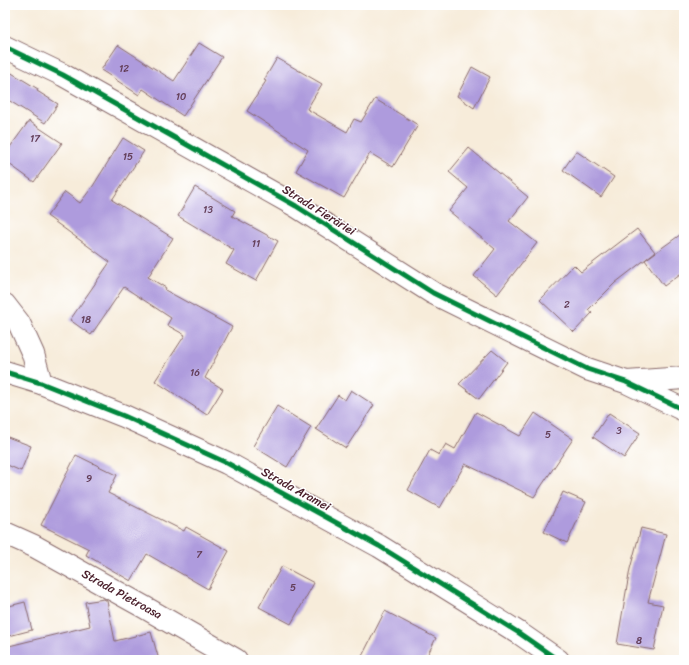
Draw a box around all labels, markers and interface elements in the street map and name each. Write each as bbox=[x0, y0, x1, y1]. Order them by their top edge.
house number: 12 bbox=[119, 60, 129, 78]
house number: 10 bbox=[176, 88, 186, 106]
house number: 17 bbox=[30, 130, 41, 148]
house number: 15 bbox=[123, 148, 133, 166]
street label: Strada Fierăriei bbox=[278, 179, 361, 242]
house number: 13 bbox=[203, 201, 213, 219]
house number: 11 bbox=[252, 235, 260, 253]
house number: 2 bbox=[564, 296, 570, 314]
house number: 18 bbox=[81, 311, 91, 329]
house number: 16 bbox=[190, 364, 200, 382]
house number: 3 bbox=[616, 422, 622, 440]
house number: 5 bbox=[545, 426, 551, 444]
street label: Strada Aramei bbox=[257, 461, 335, 518]
house number: 9 bbox=[86, 470, 92, 488]
house number: 7 bbox=[196, 546, 203, 564]
street label: Strada Pietroasa bbox=[78, 563, 166, 625]
house number: 5 bbox=[290, 579, 296, 597]
house number: 8 bbox=[636, 632, 642, 650]

